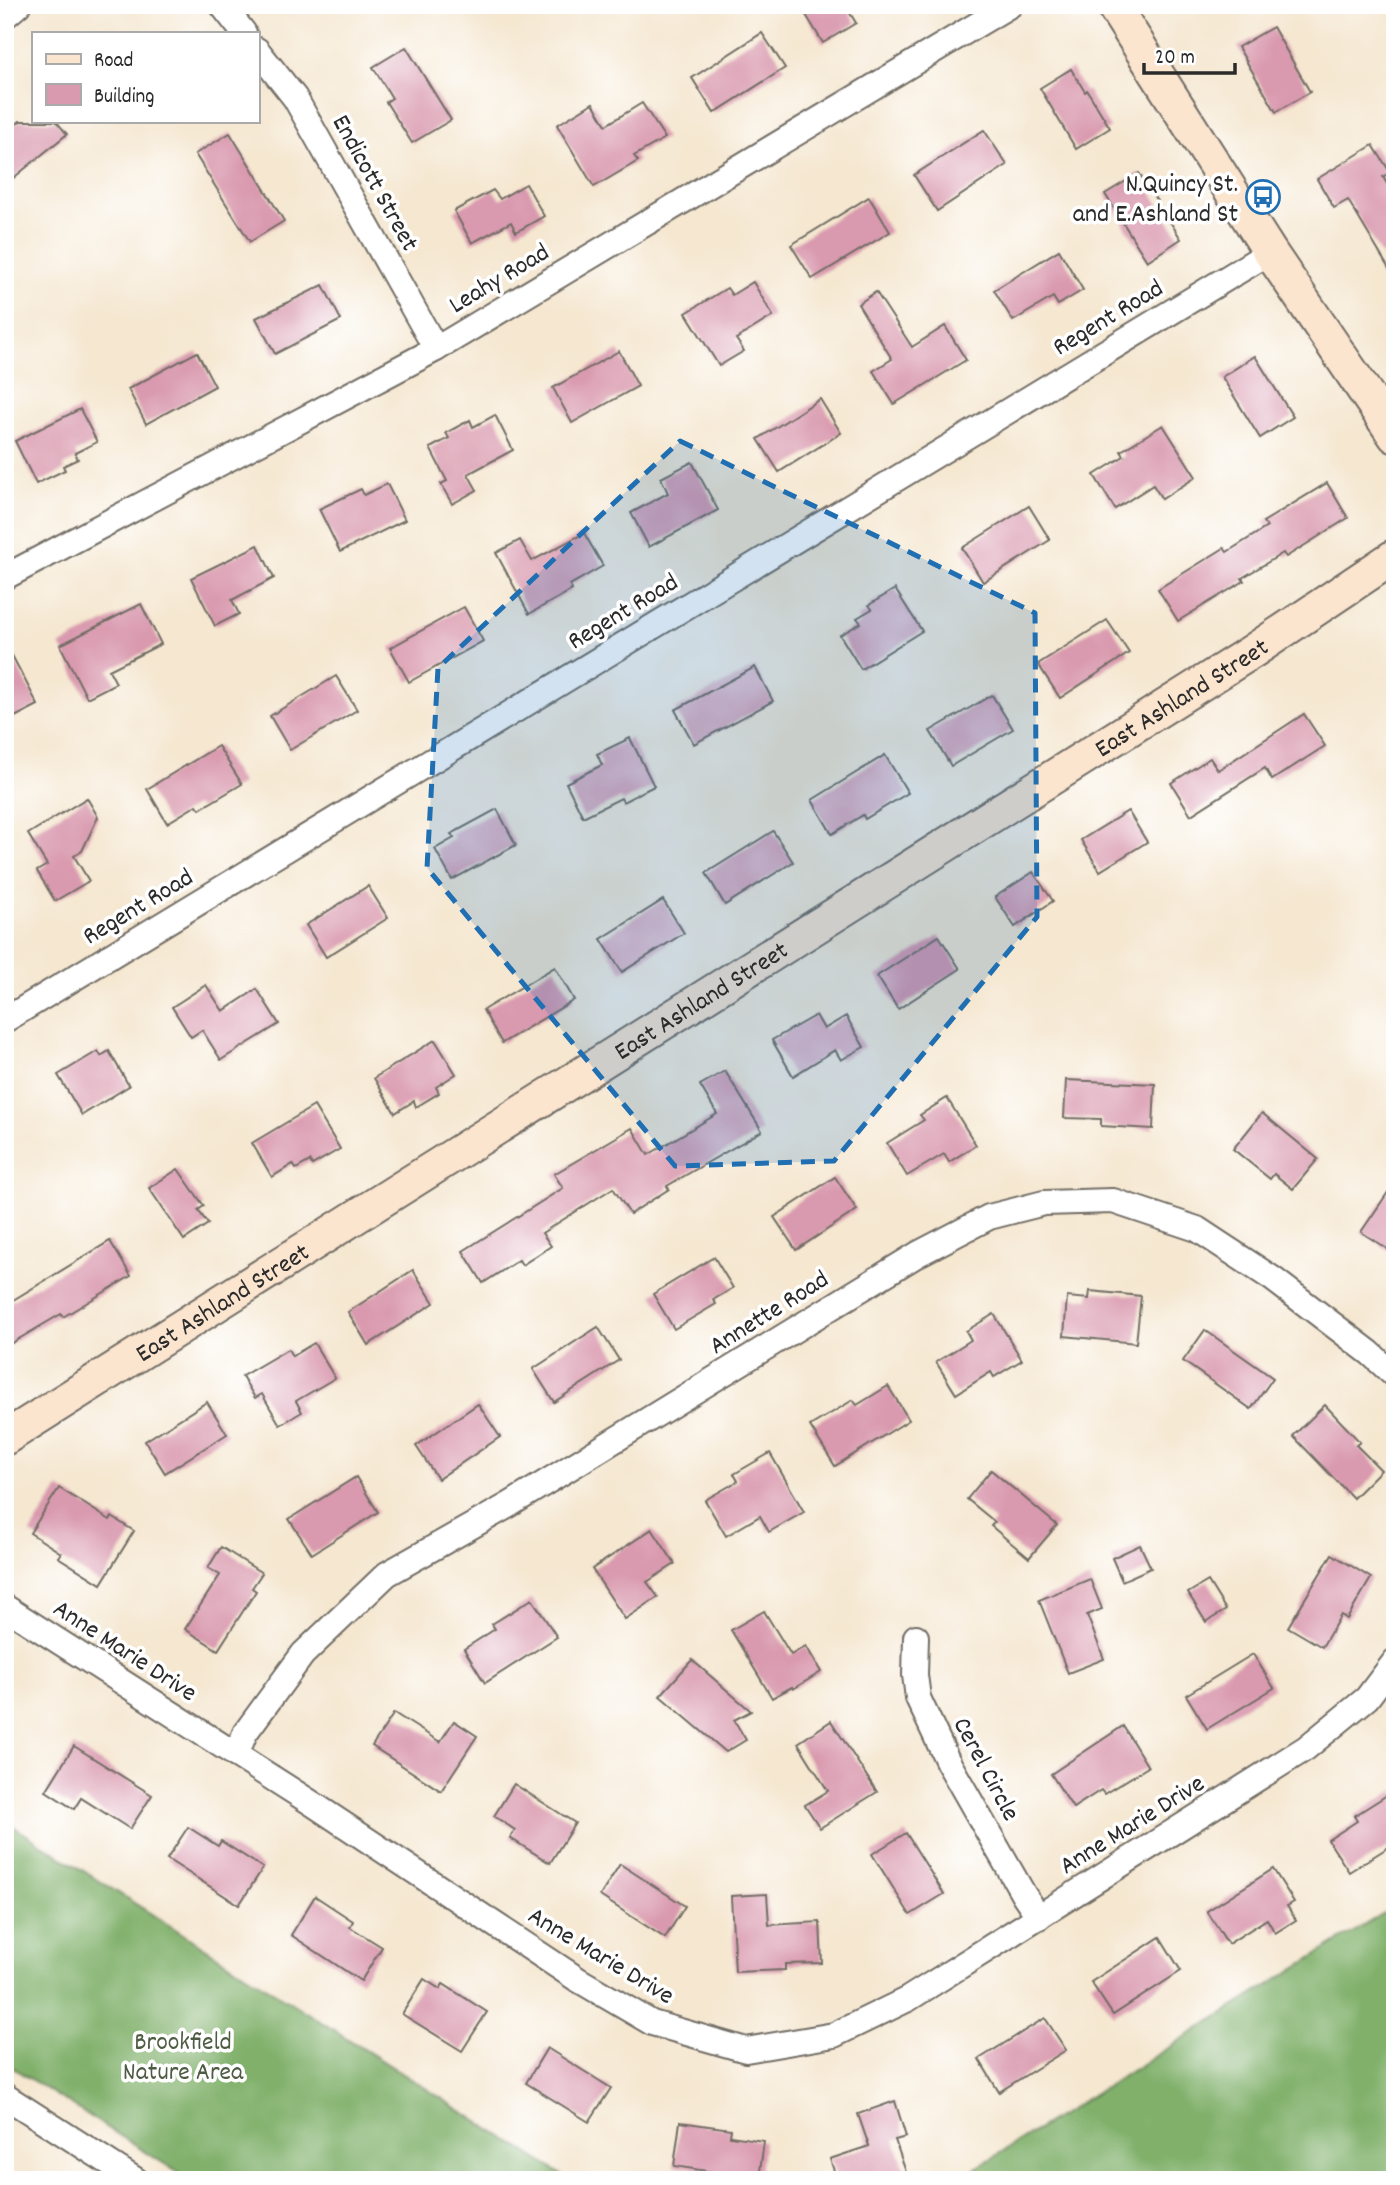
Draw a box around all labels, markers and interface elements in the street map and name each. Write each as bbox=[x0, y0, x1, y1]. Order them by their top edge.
legend bbox=[32, 32, 259, 122]
scale bar bbox=[1144, 32, 1236, 76]
text: 20 m bbox=[1155, 44, 1195, 74]
text: Road bbox=[94, 47, 133, 77]
text: Building bbox=[94, 83, 154, 113]
street label: Endicott Street bbox=[321, 109, 427, 259]
place label: N.Quincy St. and E.Ashland St bbox=[1073, 167, 1238, 234]
bus stop icon: N.Quincy St. and E.Ashland St bbox=[1244, 178, 1282, 216]
street label: Leahy Road bbox=[443, 235, 557, 325]
street label: Regent Road bbox=[1047, 271, 1171, 367]
street label: Regent Road bbox=[562, 565, 686, 661]
street label: East Ashland Street bbox=[1088, 630, 1277, 768]
street label: Regent Road bbox=[77, 860, 201, 956]
street label: East Ashland Street bbox=[608, 933, 797, 1071]
street label: East Ashland Street bbox=[129, 1235, 318, 1373]
street label: Annette Road bbox=[703, 1263, 837, 1365]
street label: Anne Marie Drive bbox=[45, 1591, 203, 1712]
street label: Cerel Circle bbox=[942, 1711, 1028, 1828]
street label: Anne Marie Drive bbox=[1053, 1767, 1213, 1885]
street label: Anne Marie Drive bbox=[520, 1899, 680, 2015]
park label: Brookfield Nature Area bbox=[123, 2025, 244, 2092]

